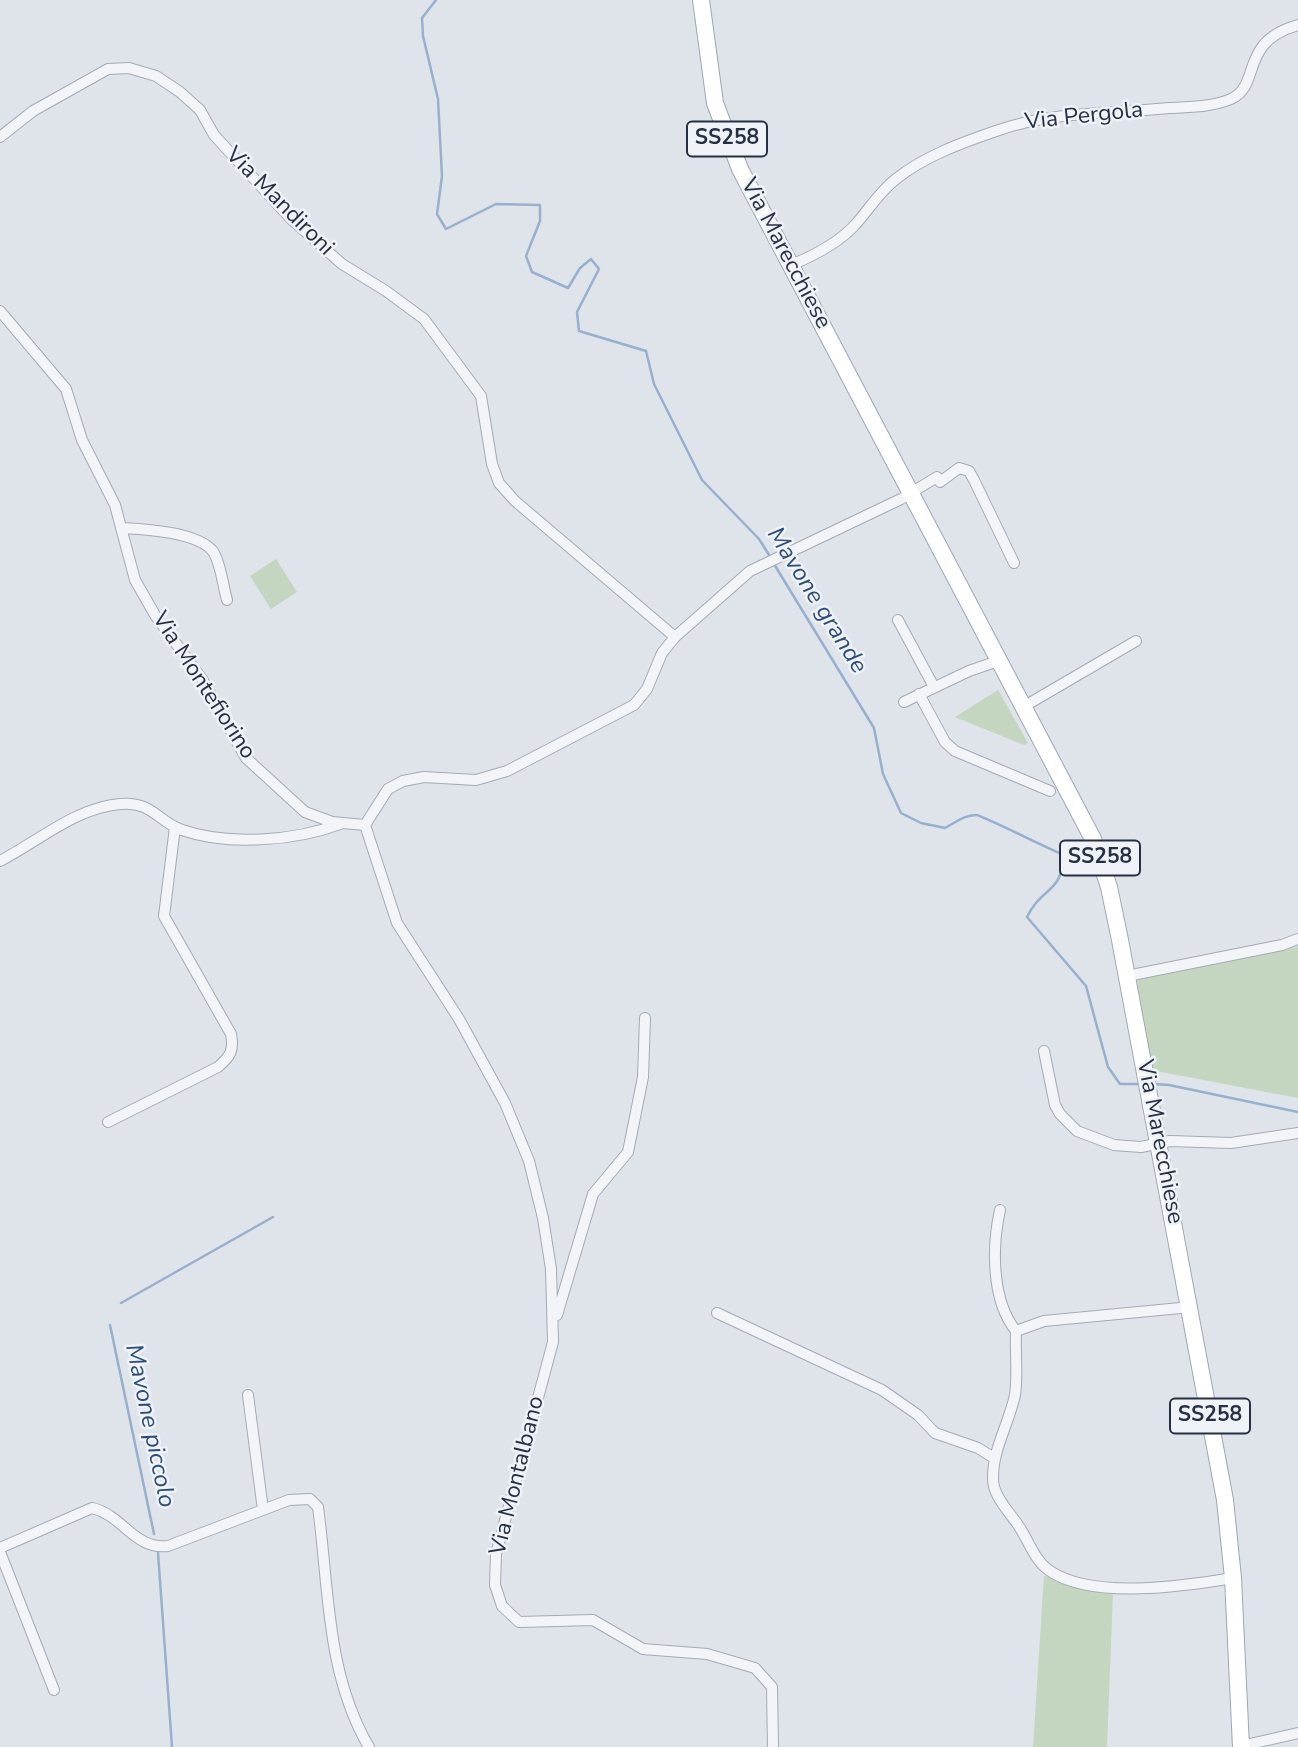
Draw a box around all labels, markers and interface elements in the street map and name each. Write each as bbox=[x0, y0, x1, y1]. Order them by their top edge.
street label: Via Pergola bbox=[1023, 97, 1145, 137]
road number: SS258 bbox=[687, 122, 767, 156]
street label: Via Mandironi bbox=[219, 142, 339, 262]
street label: Via Marecchiese bbox=[734, 174, 836, 334]
water label: Mavone grande bbox=[760, 523, 872, 679]
street label: Via Montefiorino bbox=[145, 607, 261, 765]
road number: SS258 bbox=[1060, 840, 1140, 876]
street label: Via Marecchiese bbox=[1130, 1058, 1188, 1226]
water label: Mavone piccolo bbox=[118, 1342, 180, 1510]
street label: Via Montalbano bbox=[485, 1393, 551, 1559]
road number: SS258 bbox=[1170, 1398, 1250, 1434]

